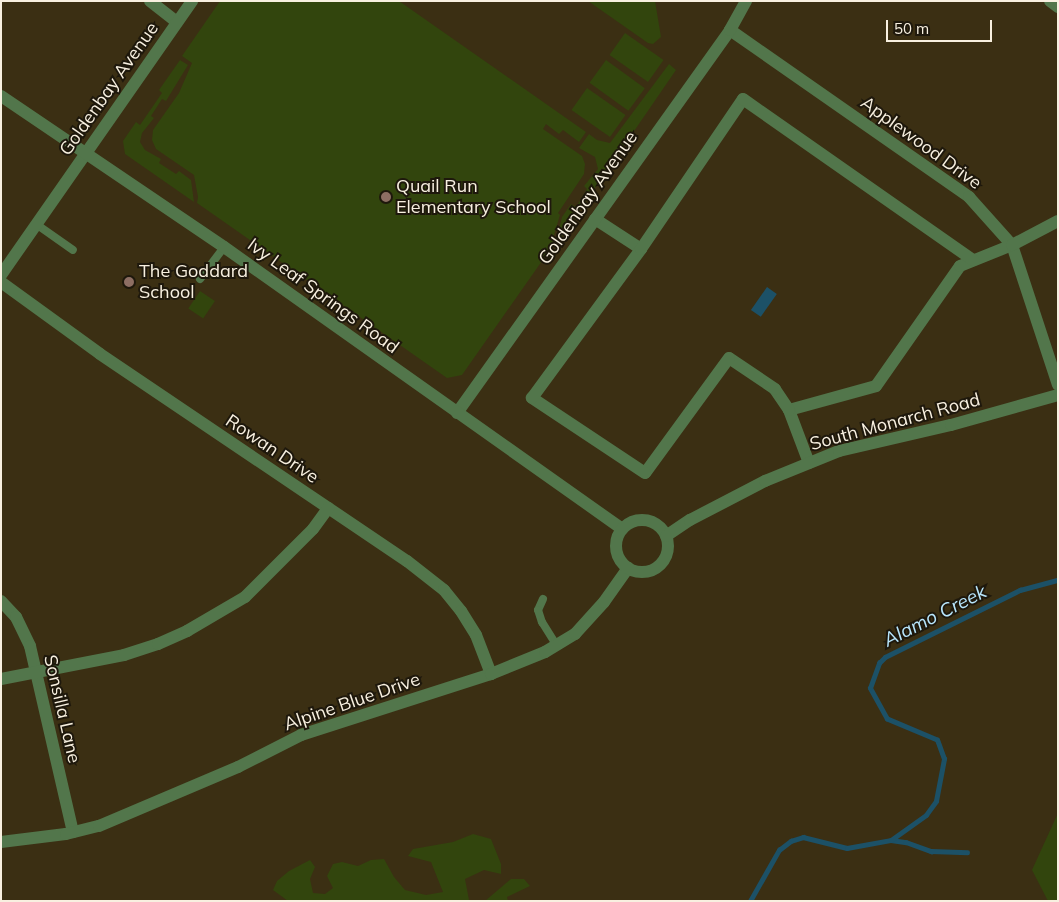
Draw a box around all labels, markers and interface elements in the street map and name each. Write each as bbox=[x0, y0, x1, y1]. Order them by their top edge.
scale bar bbox=[889, 10, 995, 42]
street label: Goldenbay Avenue bbox=[55, 18, 163, 160]
text: 50 m bbox=[894, 19, 929, 38]
street label: Applewood Drive bbox=[856, 92, 986, 194]
street label: Goldenbay Avenue bbox=[534, 127, 642, 269]
place label: Quail Run Elementary School bbox=[396, 176, 551, 218]
marker: Quail Run Elementary School bbox=[380, 191, 392, 203]
street label: Ivy Leaf Springs Road bbox=[243, 234, 403, 358]
place label: The Goddard School bbox=[139, 261, 248, 304]
marker: The Goddard School bbox=[123, 276, 135, 288]
street label: South Monarch Road bbox=[808, 389, 982, 455]
street label: Rowan Drive bbox=[221, 410, 323, 488]
water label: Alamo Creek bbox=[880, 580, 990, 652]
street label: Sonsilla Lane bbox=[39, 653, 85, 765]
street label: Alpine Blue Drive bbox=[281, 669, 423, 735]

